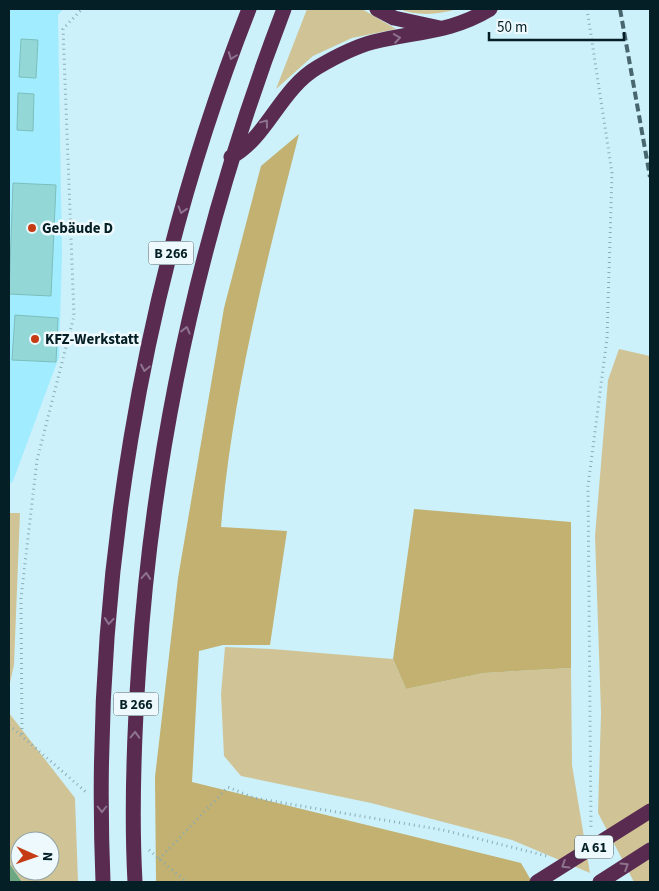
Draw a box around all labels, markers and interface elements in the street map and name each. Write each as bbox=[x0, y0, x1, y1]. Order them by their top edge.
scale bar bbox=[489, 10, 624, 42]
text: 50 m bbox=[497, 17, 527, 38]
one-way arrow bbox=[392, 34, 401, 44]
one-way arrow bbox=[227, 51, 237, 59]
one-way arrow bbox=[259, 119, 268, 129]
one-way arrow bbox=[178, 206, 188, 214]
place label: Gebäude D bbox=[42, 218, 113, 239]
marker: Gebäude D bbox=[26, 222, 38, 234]
road number: B 266 bbox=[148, 242, 194, 264]
one-way arrow bbox=[180, 325, 191, 334]
place label: KFZ-Werkstatt bbox=[45, 329, 139, 350]
marker: KFZ-Werkstatt bbox=[29, 333, 41, 345]
one-way arrow bbox=[140, 364, 151, 373]
one-way arrow bbox=[140, 572, 151, 580]
one-way arrow bbox=[104, 617, 115, 625]
road number: B 266 bbox=[114, 692, 158, 716]
one-way arrow bbox=[129, 731, 140, 739]
one-way arrow bbox=[97, 806, 107, 813]
north arrow bbox=[10, 831, 60, 881]
road number: A 61 bbox=[575, 836, 613, 859]
text: N bbox=[37, 851, 57, 861]
one-way arrow bbox=[561, 859, 570, 868]
one-way arrow bbox=[620, 863, 629, 873]

